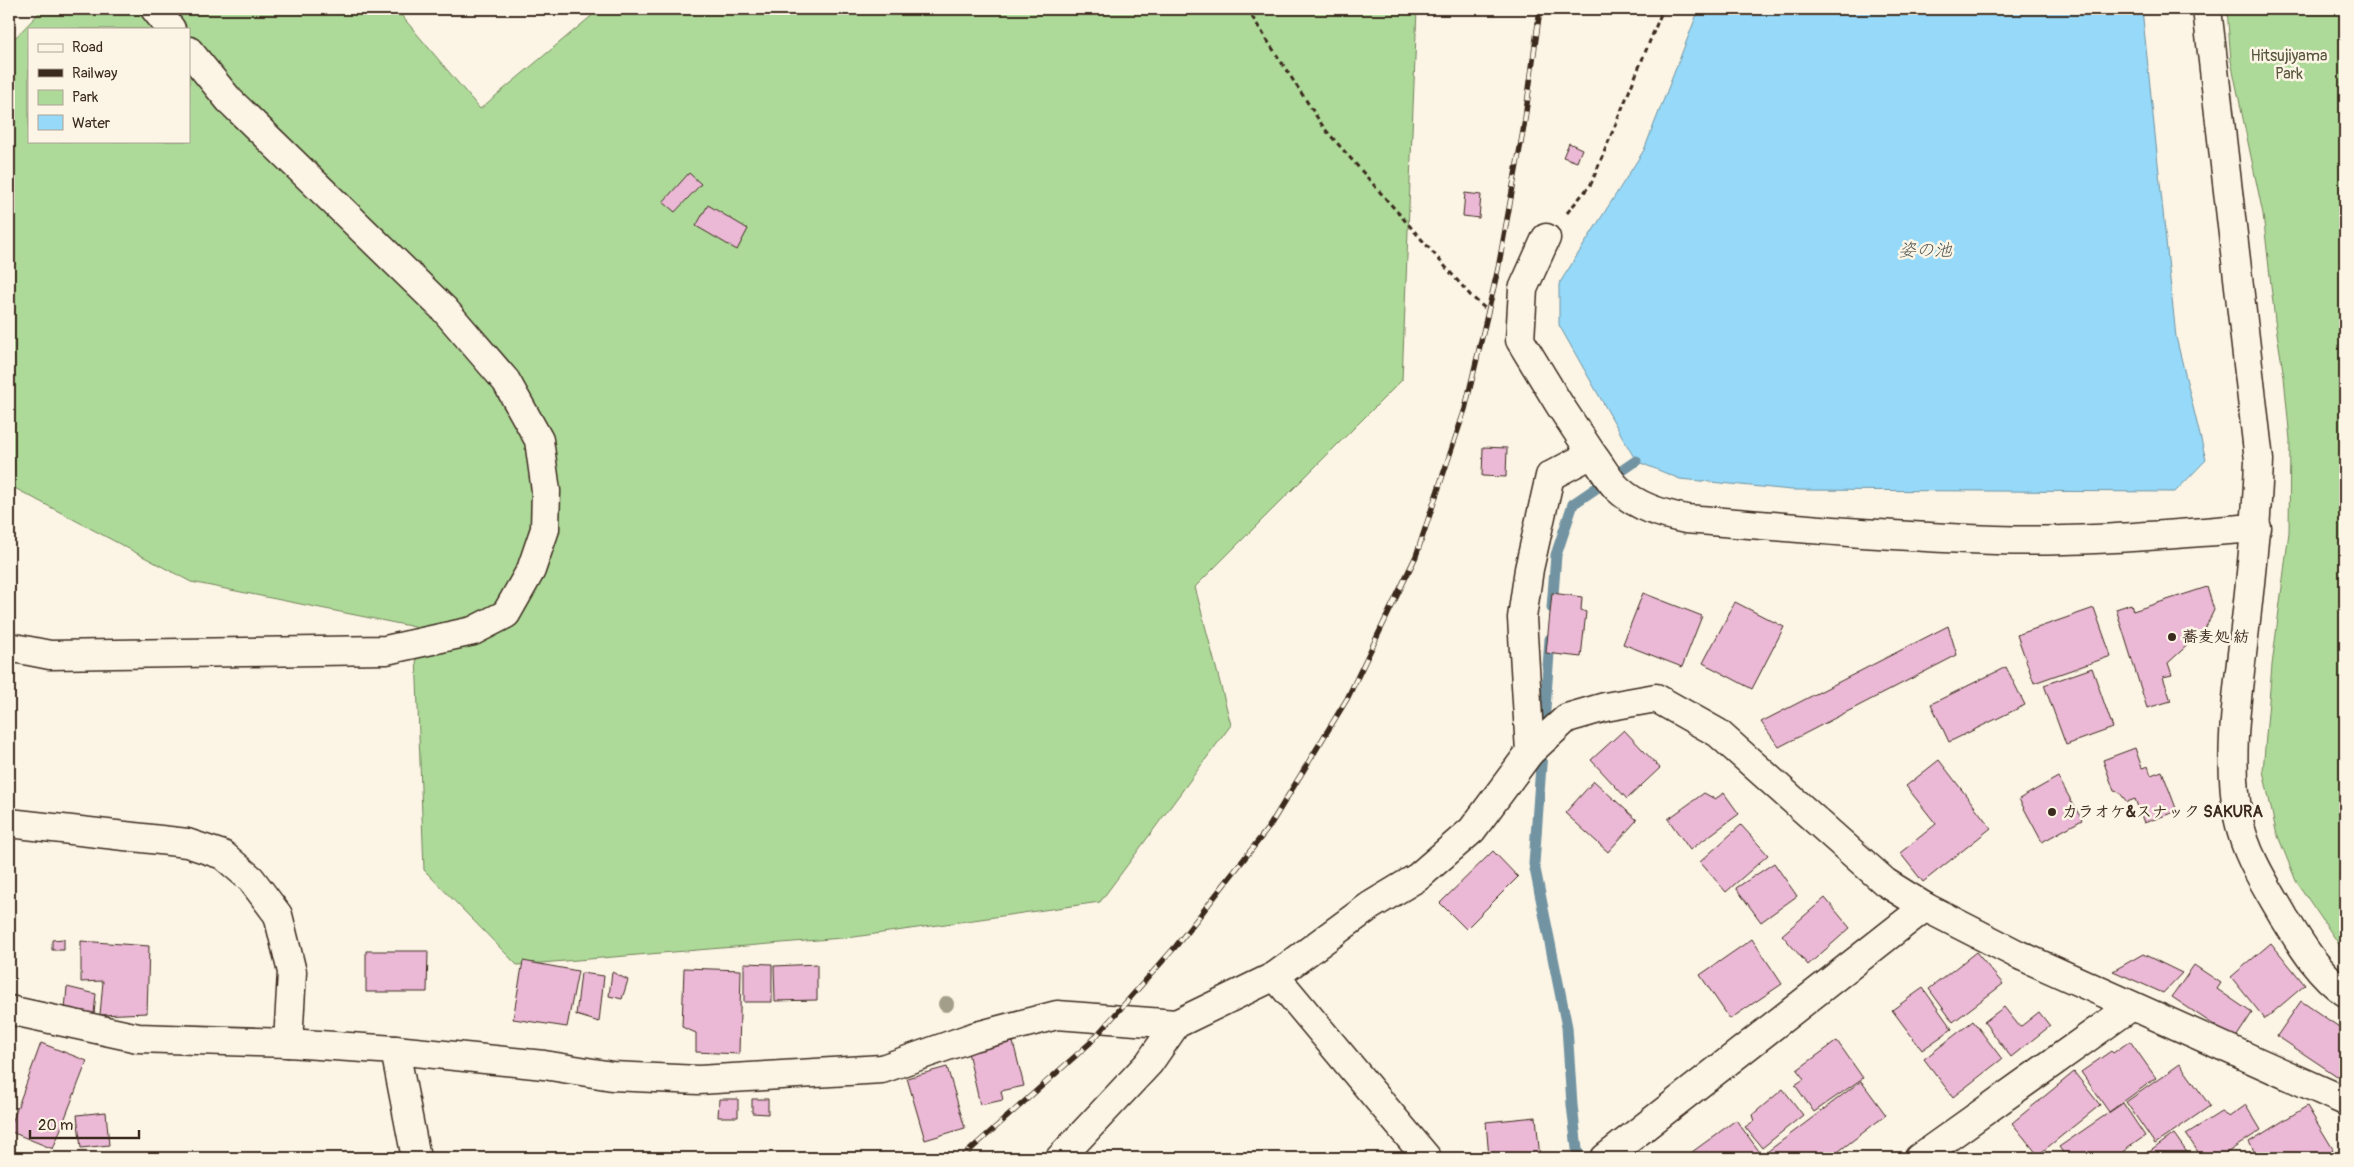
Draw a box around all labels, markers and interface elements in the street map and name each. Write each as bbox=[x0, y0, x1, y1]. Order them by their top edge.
legend bbox=[28, 28, 190, 142]
text: Road bbox=[72, 38, 103, 57]
park label: Hitsujiyama Park bbox=[2251, 46, 2327, 84]
text: Railway bbox=[72, 64, 118, 83]
text: Park bbox=[72, 88, 99, 107]
text: Water bbox=[72, 114, 111, 133]
water label: 姿の池 bbox=[1898, 239, 1953, 262]
place label: 蕎麦処 紡 bbox=[2182, 627, 2249, 647]
marker: 蕎麦処 紡 bbox=[2166, 631, 2178, 643]
place label: カラオケ&スナック SAKURA bbox=[2062, 802, 2263, 822]
marker: カラオケ&スナック SAKURA bbox=[2046, 806, 2058, 818]
scale bar bbox=[30, 1107, 139, 1139]
text: 20 m bbox=[38, 1116, 73, 1135]

